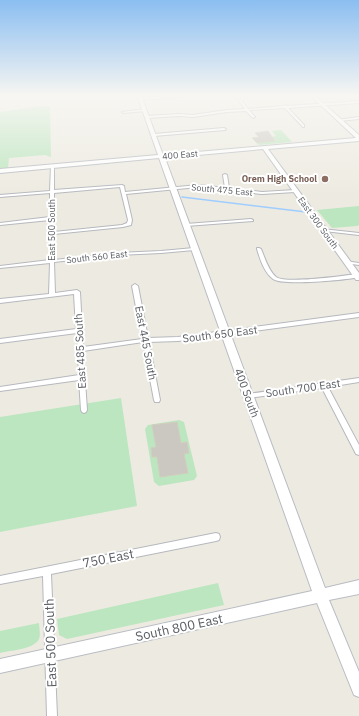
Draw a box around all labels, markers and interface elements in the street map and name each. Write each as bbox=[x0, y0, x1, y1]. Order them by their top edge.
street label: 400 East bbox=[162, 147, 198, 162]
place label: Orem High School bbox=[242, 173, 317, 184]
marker: Orem High School bbox=[320, 174, 330, 184]
street label: South 475 East bbox=[191, 181, 253, 198]
street label: East 300 South bbox=[296, 195, 341, 251]
street label: East 500 South bbox=[46, 199, 57, 261]
street label: South 560 East bbox=[66, 248, 128, 265]
street label: East 445 South bbox=[132, 305, 160, 381]
street label: East 485 South bbox=[71, 313, 89, 389]
street label: South 650 East bbox=[182, 322, 258, 346]
street label: 400 South bbox=[232, 366, 262, 420]
street label: South 700 East bbox=[265, 376, 341, 400]
street label: 750 East bbox=[81, 545, 135, 572]
street label: East 500 South bbox=[40, 598, 61, 688]
street label: South 800 East bbox=[134, 610, 224, 645]

